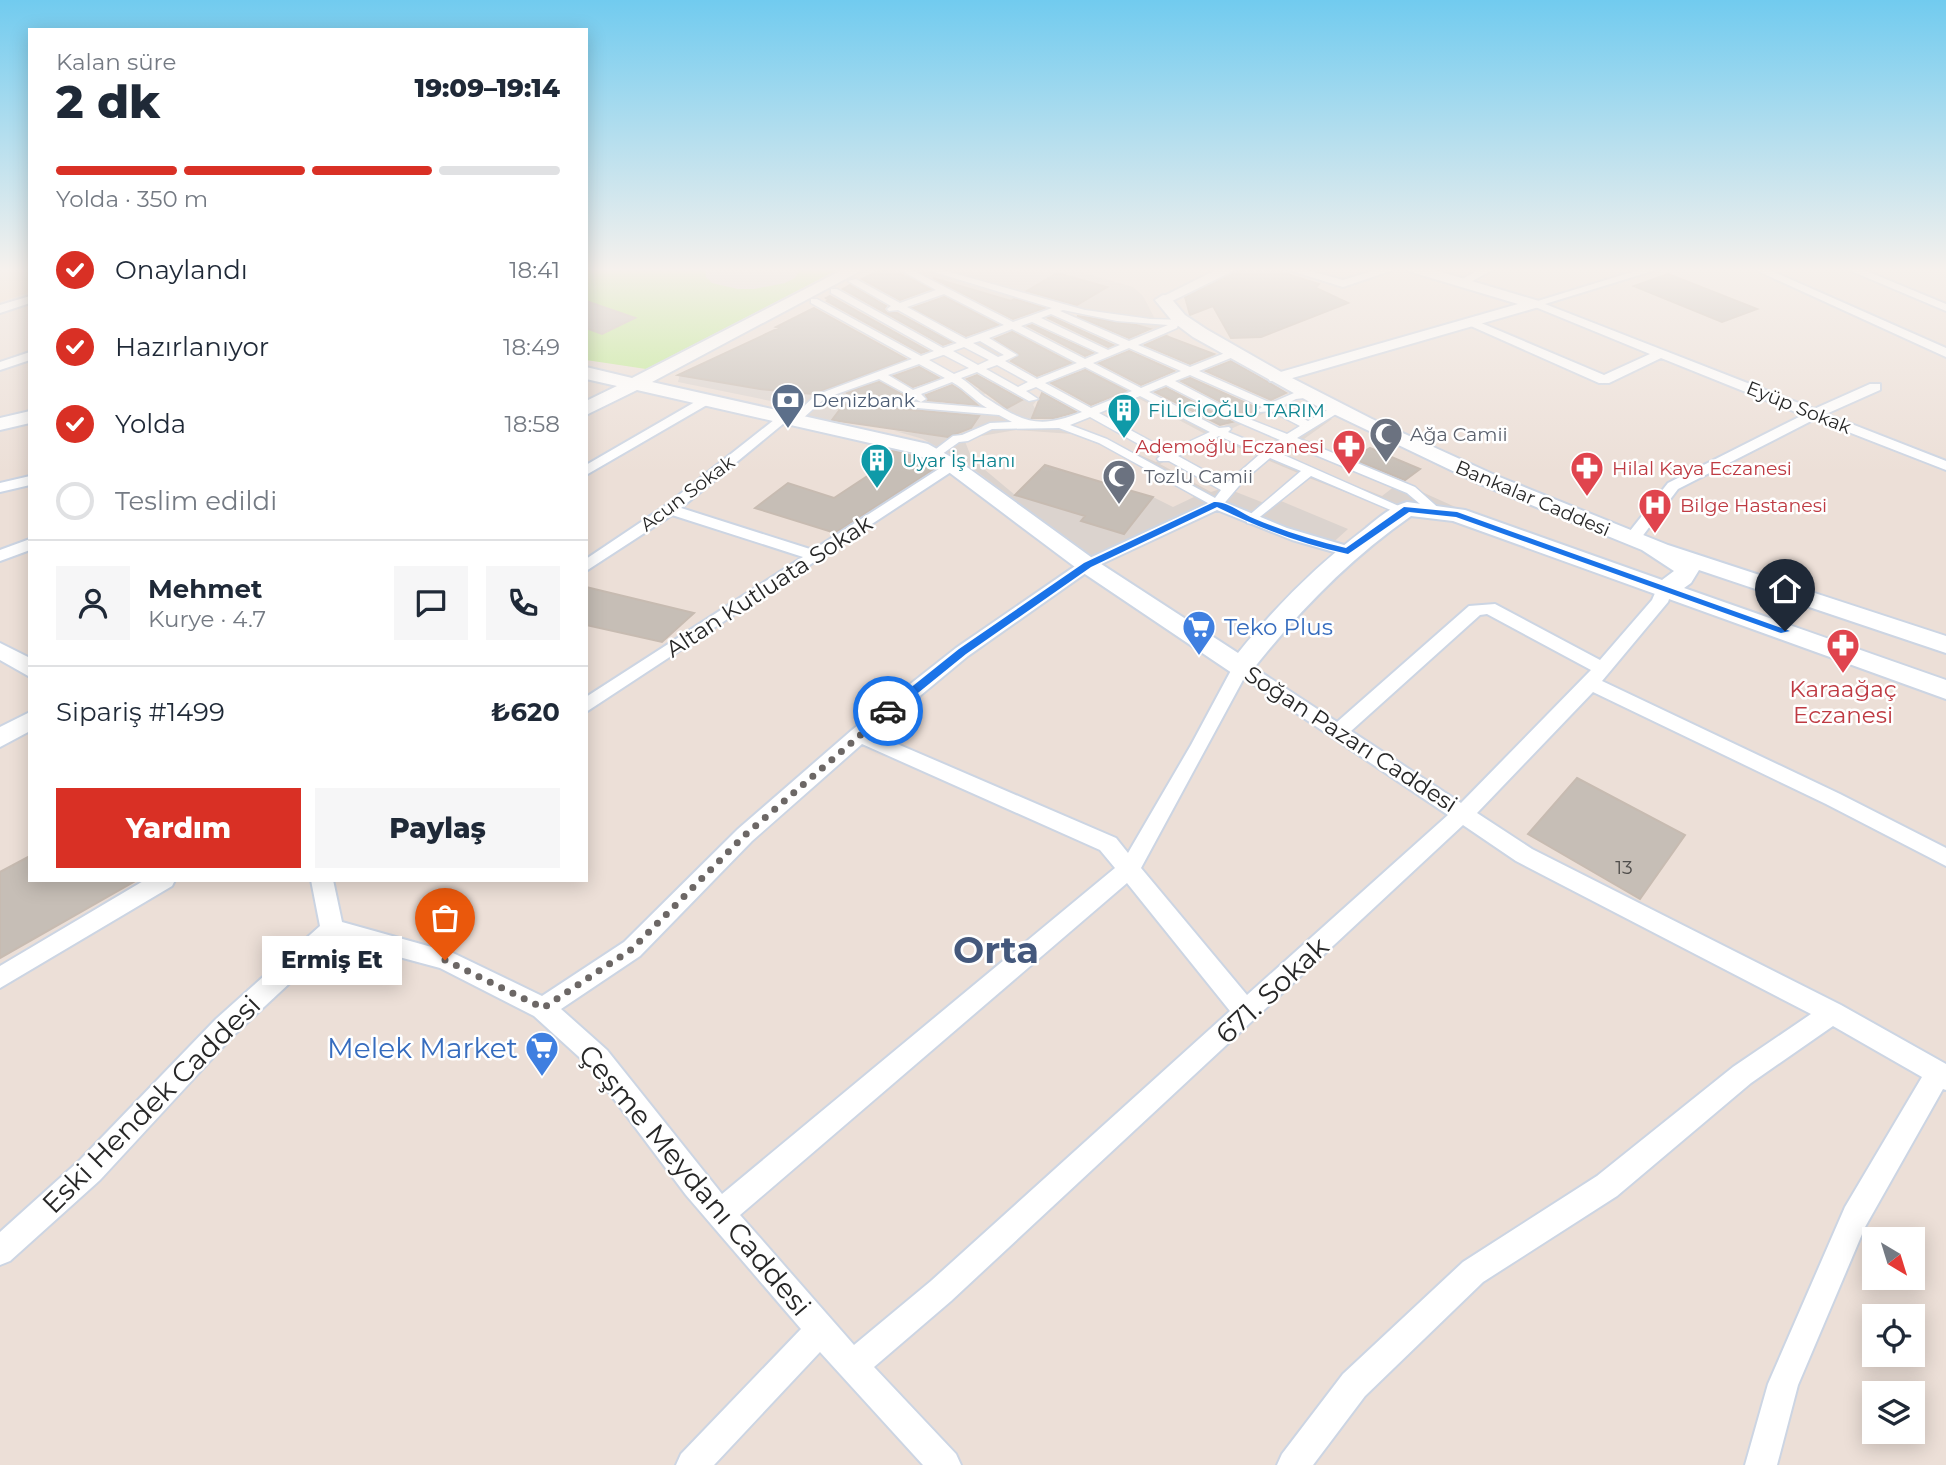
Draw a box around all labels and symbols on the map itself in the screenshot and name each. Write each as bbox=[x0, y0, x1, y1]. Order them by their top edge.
street label: Eyüp Sokak bbox=[1743, 376, 1855, 439]
bank icon: Denizbank bbox=[769, 381, 807, 430]
place label: Denizbank bbox=[812, 389, 916, 412]
building icon: FİLİCİOĞLU TARIM bbox=[1105, 391, 1143, 440]
place label: FİLİCİOĞLU TARIM bbox=[1148, 399, 1325, 422]
mosque icon: Ağa Camii bbox=[1367, 415, 1405, 464]
place label: Ağa Camii bbox=[1410, 423, 1508, 446]
pharmacy icon: Ademoğlu Eczanesi bbox=[1330, 427, 1368, 476]
place label: Ademoğlu Eczanesi bbox=[1135, 435, 1324, 458]
building icon: Uyar İş Hanı bbox=[858, 441, 896, 490]
place label: Uyar İş Hanı bbox=[902, 449, 1015, 472]
pharmacy icon: Hilal Kaya Eczanesi bbox=[1568, 449, 1606, 498]
street label: Acun Sokak bbox=[636, 450, 740, 536]
street label: Bankalar Caddesi bbox=[1452, 455, 1614, 541]
mosque icon: Tozlu Camii bbox=[1100, 457, 1138, 506]
place label: Hilal Kaya Eczanesi bbox=[1612, 457, 1792, 480]
place label: Tozlu Camii bbox=[1144, 465, 1253, 488]
hospital icon: Bilge Hastanesi bbox=[1636, 486, 1674, 535]
place label: Bilge Hastanesi bbox=[1680, 494, 1827, 517]
street label: Altan Kutluata Sokak bbox=[661, 509, 878, 663]
pin bbox=[1755, 559, 1815, 631]
supermarket icon: Teko Plus bbox=[1180, 608, 1218, 657]
place label: Teko Plus bbox=[1224, 613, 1333, 641]
pharmacy icon: Karaağaç Eczanesi bbox=[1824, 626, 1862, 675]
street label: Soğan Pazarı Caddesi bbox=[1239, 660, 1463, 818]
place label: Karaağaç Eczanesi bbox=[1789, 675, 1897, 729]
courier bbox=[853, 676, 923, 746]
house number: 13 bbox=[1615, 856, 1633, 879]
pin bbox=[415, 888, 475, 960]
district label: Orta bbox=[953, 927, 1039, 972]
street label: 671. Sokak bbox=[1209, 929, 1336, 1051]
callout: Ermiş Et bbox=[263, 936, 403, 984]
street label: Eski Hendek Caddesi bbox=[35, 988, 267, 1220]
supermarket icon: Melek Market bbox=[523, 1029, 561, 1078]
place label: Melek Market bbox=[327, 1031, 518, 1065]
street label: Çeşme Meydanı Caddesi bbox=[572, 1037, 818, 1323]
north arrow bbox=[1862, 1227, 1925, 1290]

